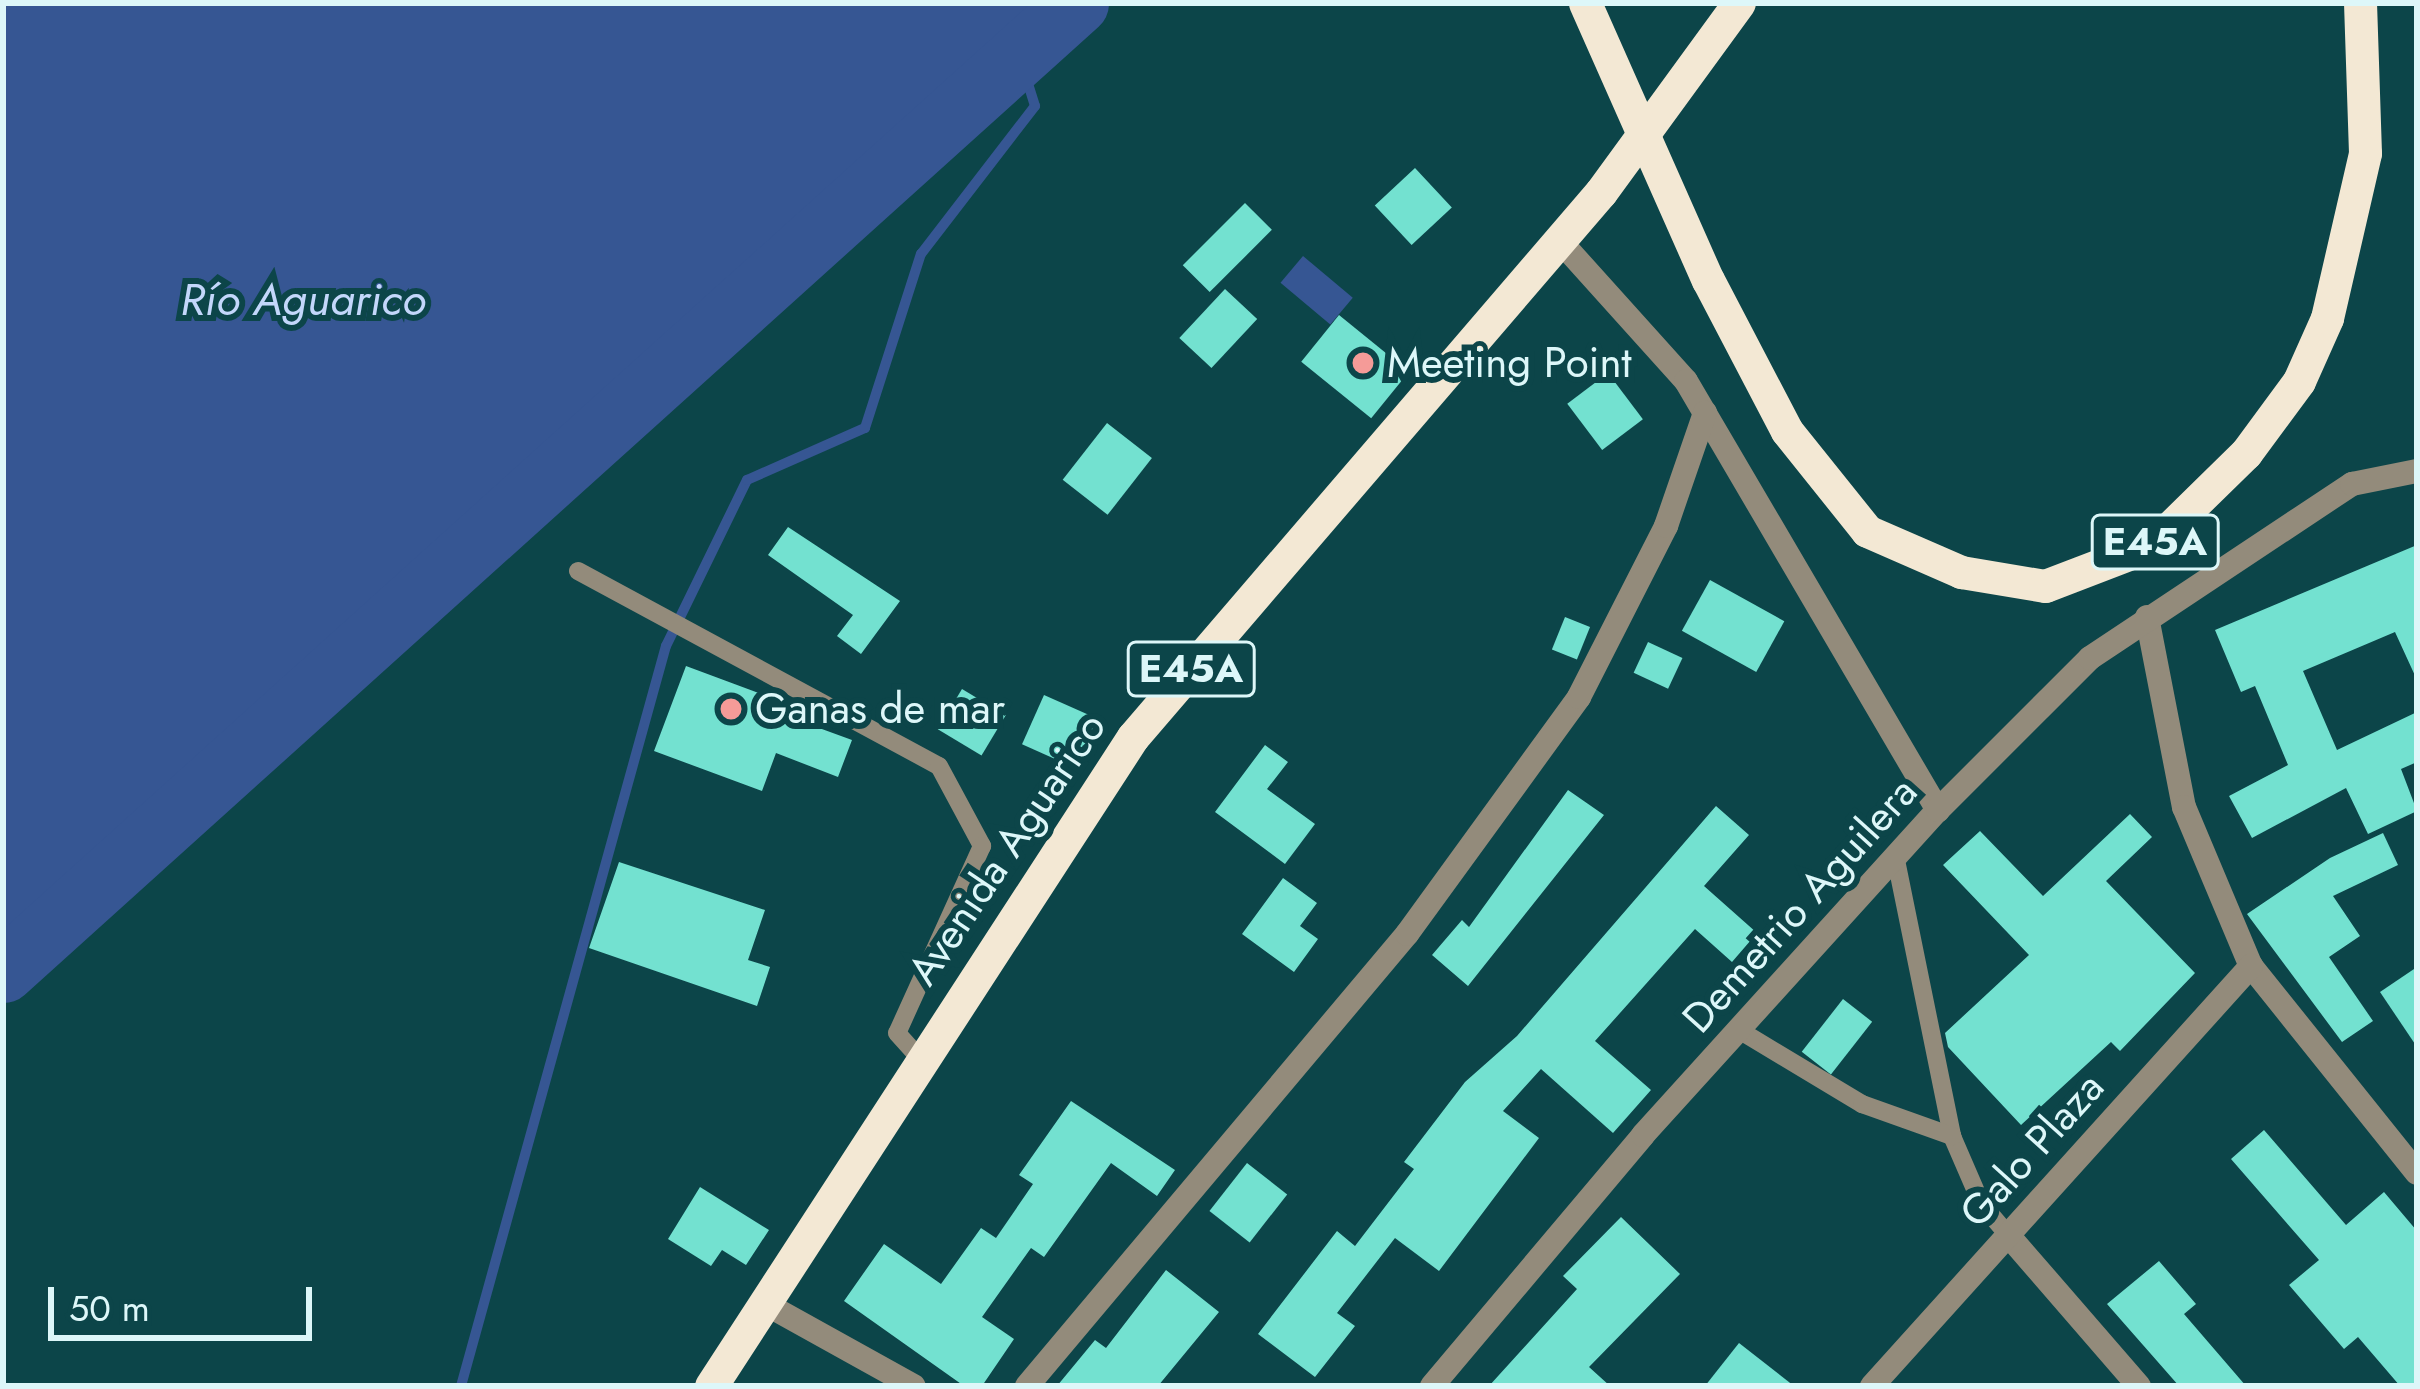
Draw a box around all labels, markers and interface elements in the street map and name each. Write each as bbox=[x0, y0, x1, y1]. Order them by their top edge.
water label: Río Aguarico bbox=[180, 273, 426, 327]
place label: Meeting Point bbox=[1387, 338, 1632, 388]
marker: Meeting Point bbox=[1350, 350, 1376, 376]
road number: E45A bbox=[2089, 509, 2221, 575]
road number: E45A bbox=[1125, 636, 1257, 702]
place label: Ganas de mar bbox=[755, 684, 1005, 734]
marker: Ganas de mar bbox=[718, 696, 744, 722]
street label: Avenida Aguarico bbox=[897, 703, 1117, 995]
street label: Demetrio Aguilera bbox=[1672, 767, 1928, 1043]
street label: Galo Plaza bbox=[1950, 1062, 2114, 1238]
scale bar bbox=[54, 1263, 318, 1337]
text: 50 m bbox=[69, 1282, 150, 1334]

